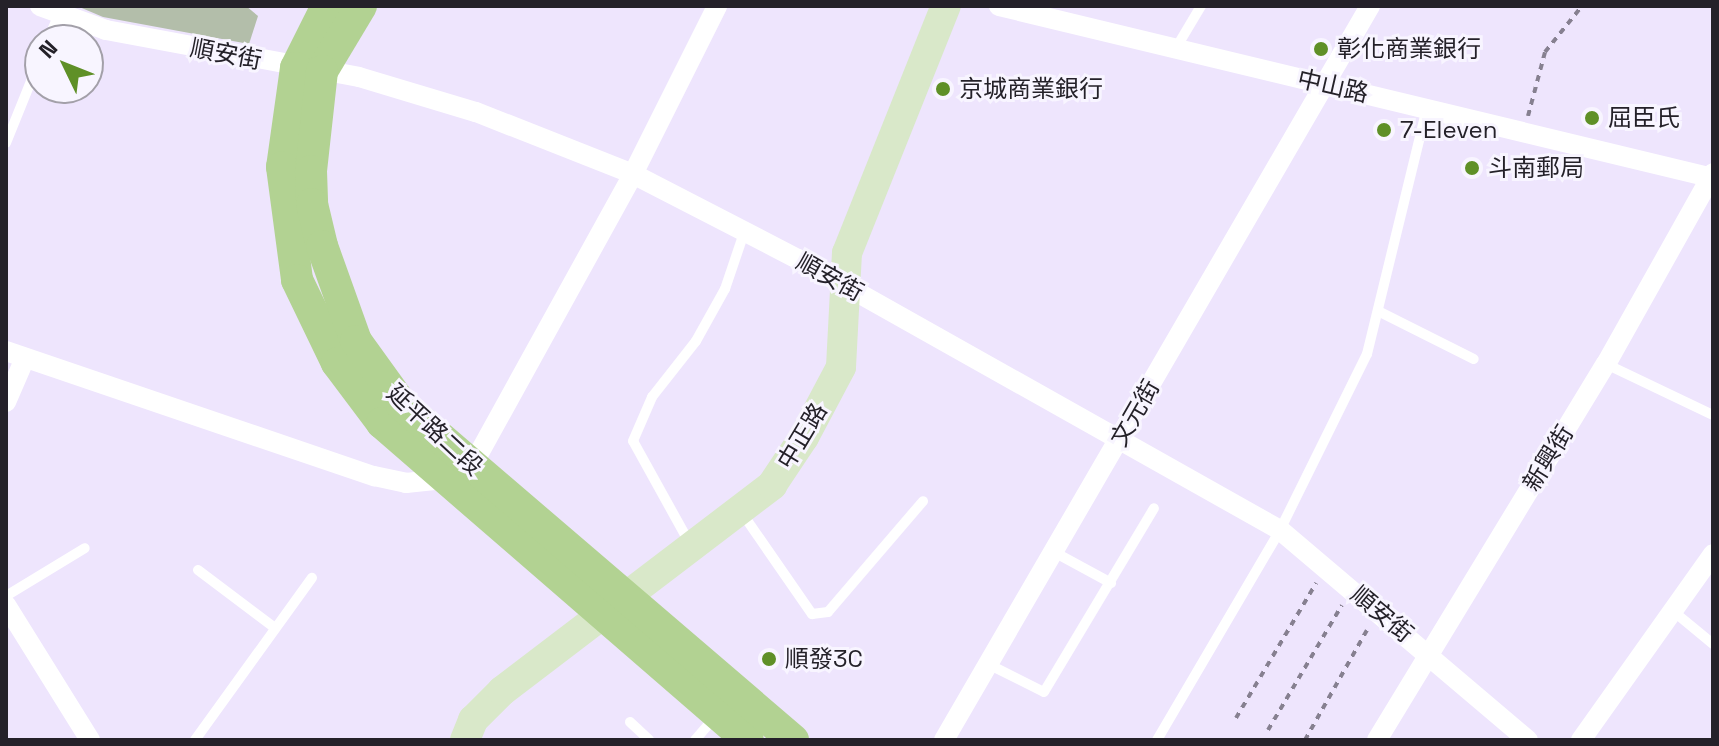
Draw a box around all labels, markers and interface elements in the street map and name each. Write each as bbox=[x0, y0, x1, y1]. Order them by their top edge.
north arrow bbox=[24, 24, 104, 104]
street label: 順安街 bbox=[188, 33, 264, 75]
text: N bbox=[33, 34, 63, 64]
place label: 彰化商業銀行 bbox=[1337, 35, 1481, 63]
marker: 彰化商業銀行 bbox=[1312, 40, 1330, 58]
street label: 中山路 bbox=[1295, 64, 1371, 108]
place label: 京城商業銀行 bbox=[959, 75, 1103, 103]
marker: 京城商業銀行 bbox=[934, 80, 952, 98]
place label: 屈臣氏 bbox=[1608, 104, 1680, 132]
marker: 屈臣氏 bbox=[1583, 109, 1601, 127]
place label: 7-Eleven bbox=[1400, 116, 1498, 144]
marker: 7-Eleven bbox=[1375, 121, 1393, 139]
place label: 斗南郵局 bbox=[1488, 154, 1584, 182]
marker: 斗南郵局 bbox=[1463, 159, 1481, 177]
street label: 順安街 bbox=[792, 247, 868, 307]
street label: 文元街 bbox=[1105, 375, 1165, 451]
street label: 延平路二段 bbox=[381, 379, 489, 481]
street label: 中正路 bbox=[771, 398, 833, 474]
street label: 新興街 bbox=[1517, 420, 1579, 496]
street label: 順安街 bbox=[1345, 580, 1419, 648]
place label: 順發3C bbox=[785, 645, 863, 673]
marker: 順發3C bbox=[760, 650, 778, 668]

